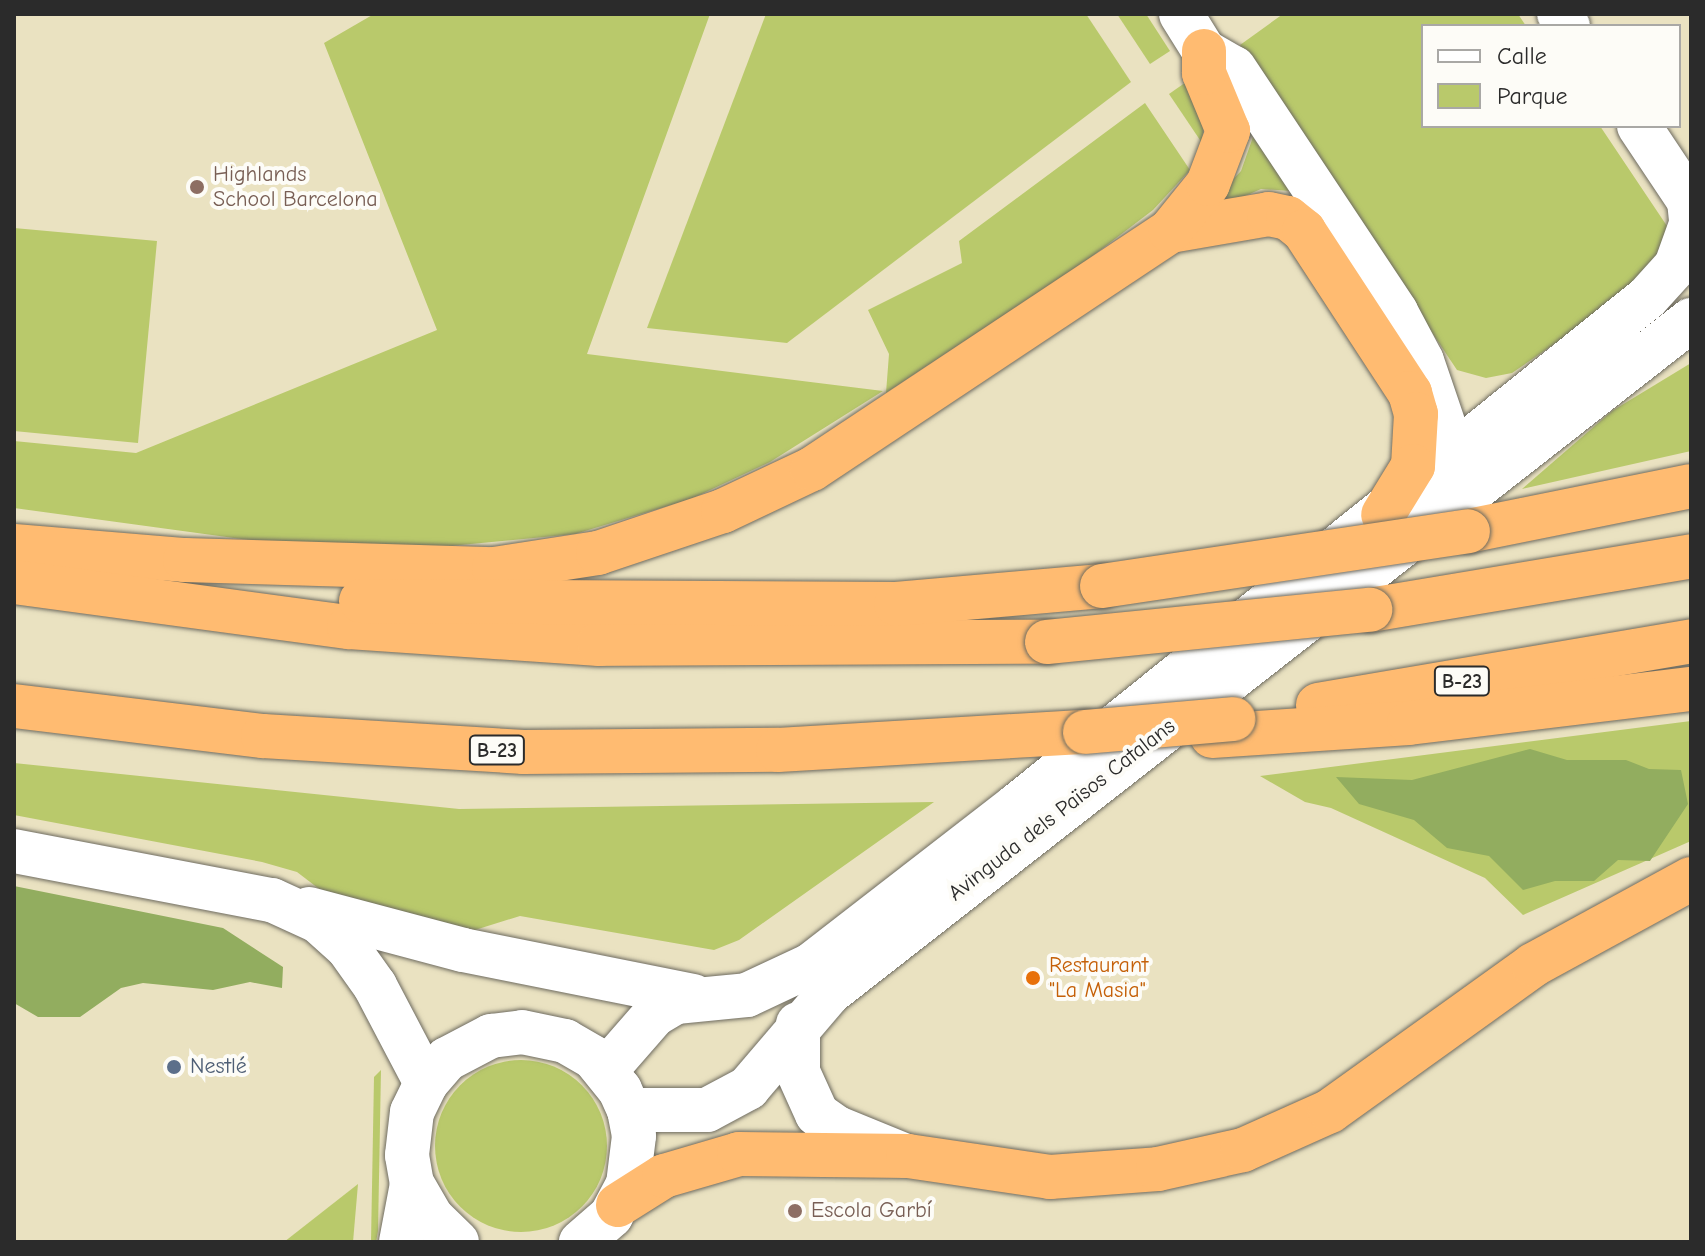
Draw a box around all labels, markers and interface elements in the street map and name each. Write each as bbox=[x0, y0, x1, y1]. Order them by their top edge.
legend bbox=[1421, 24, 1681, 128]
text: Calle bbox=[1497, 42, 1547, 70]
text: Parque bbox=[1497, 82, 1568, 110]
place label: Highlands School Barcelona bbox=[213, 161, 378, 212]
marker: Highlands School Barcelona bbox=[188, 178, 206, 196]
road number: B-23 bbox=[1432, 665, 1492, 697]
street label: Avinguda dels Països Catalans bbox=[943, 713, 1181, 907]
road number: B-23 bbox=[467, 734, 527, 766]
place label: Restaurant "La Masia" bbox=[1049, 952, 1148, 1004]
marker: Restaurant "La Masia" bbox=[1024, 969, 1042, 987]
place label: Nestlé bbox=[190, 1054, 247, 1080]
marker: Nestlé bbox=[165, 1058, 183, 1076]
place label: Escola Garbí bbox=[811, 1198, 932, 1224]
marker: Escola Garbí bbox=[786, 1202, 804, 1220]

